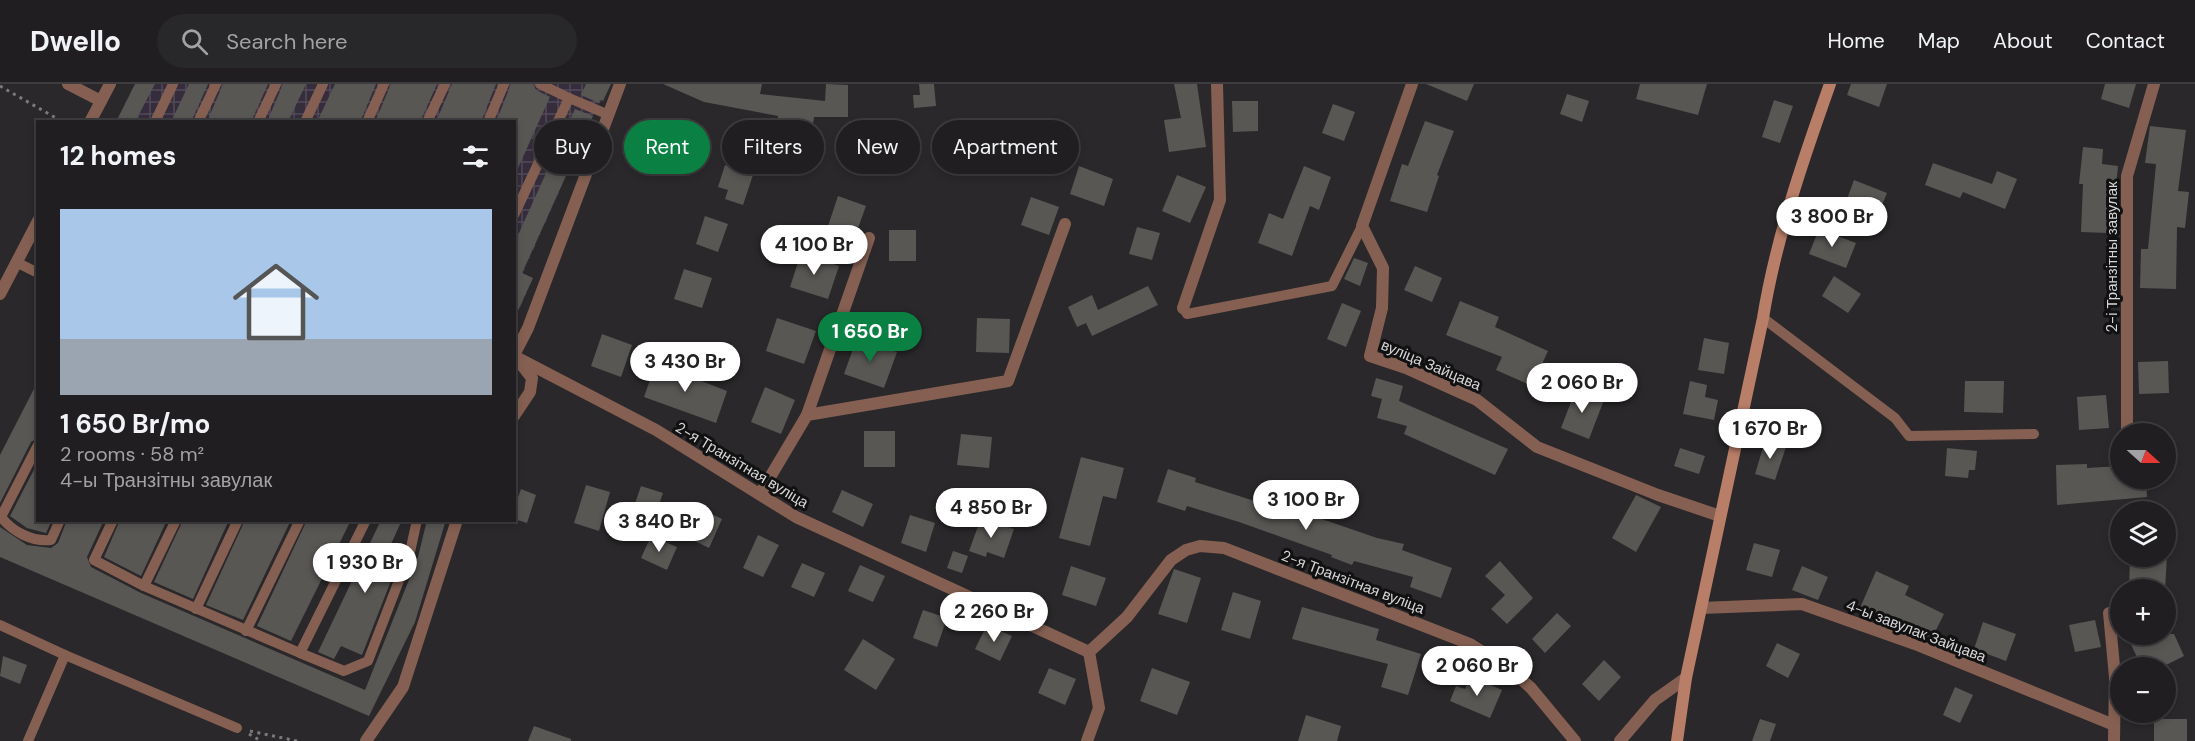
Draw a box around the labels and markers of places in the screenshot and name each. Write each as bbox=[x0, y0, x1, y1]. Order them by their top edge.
pin: 3 800 Br bbox=[1770, 197, 1894, 248]
pin: 4 100 Br bbox=[752, 225, 876, 276]
pin: 1 650 Br bbox=[808, 312, 932, 363]
pin: 3 430 Br bbox=[623, 342, 747, 393]
pin: 2 060 Br bbox=[1520, 363, 1644, 414]
pin: 1 670 Br bbox=[1708, 409, 1832, 460]
pin: 3 100 Br bbox=[1244, 480, 1368, 531]
pin: 4 850 Br bbox=[929, 488, 1053, 539]
pin: 3 840 Br bbox=[597, 502, 721, 553]
pin: 1 930 Br bbox=[303, 543, 427, 594]
pin: 2 260 Br bbox=[932, 592, 1056, 643]
pin: 2 060 Br bbox=[1415, 646, 1539, 697]

